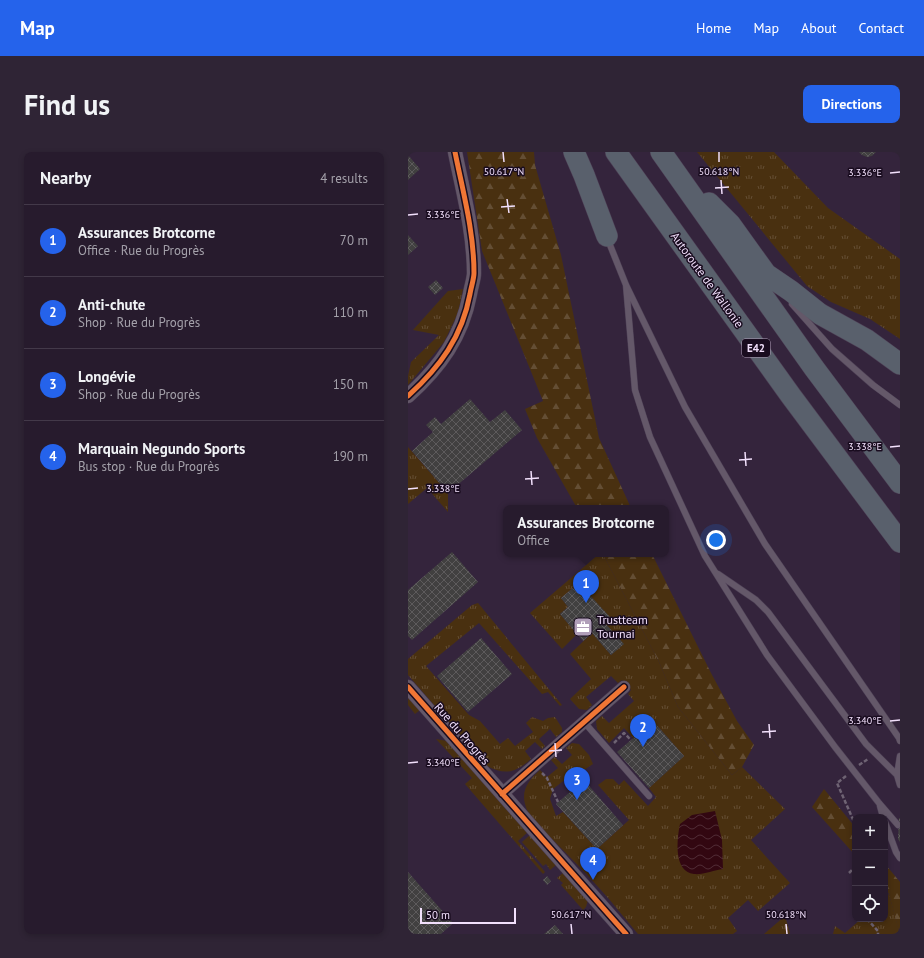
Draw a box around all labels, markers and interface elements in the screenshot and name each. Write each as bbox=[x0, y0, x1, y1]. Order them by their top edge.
text: Map bbox=[20, 16, 55, 40]
text: Home bbox=[696, 19, 731, 37]
text: Map bbox=[753, 19, 779, 37]
text: About bbox=[801, 19, 837, 37]
text: Contact bbox=[859, 19, 904, 37]
button: Directions bbox=[803, 85, 900, 123]
text: Find us bbox=[24, 86, 110, 123]
text: 50.617°N bbox=[484, 165, 524, 178]
text: 50.618°N bbox=[699, 165, 739, 178]
text: 3.336°E bbox=[848, 166, 882, 179]
text: Nearby bbox=[40, 167, 91, 189]
text: 4 results bbox=[320, 170, 368, 187]
text: 3.336°E bbox=[426, 208, 460, 221]
text: Assurances Brotcorne bbox=[78, 223, 215, 242]
street label: Autoroute de Wallonie bbox=[668, 229, 747, 330]
text: 1 bbox=[49, 232, 57, 249]
text: 70 m bbox=[340, 232, 368, 249]
text: Office · Rue du Progrès bbox=[78, 242, 204, 259]
text: Anti-chute bbox=[78, 295, 145, 314]
text: 2 bbox=[49, 304, 57, 321]
text: 110 m bbox=[333, 304, 368, 321]
text: Shop · Rue du Progrès bbox=[78, 314, 200, 331]
road number: E42 bbox=[742, 339, 770, 357]
text: Longévie bbox=[78, 367, 136, 386]
text: 3 bbox=[49, 376, 57, 393]
text: 150 m bbox=[333, 376, 368, 393]
text: Shop · Rue du Progrès bbox=[78, 386, 200, 403]
text: Marquain Negundo Sports bbox=[78, 439, 245, 458]
text: 3.338°E bbox=[848, 440, 882, 453]
text: 4 bbox=[49, 448, 57, 465]
text: 190 m bbox=[333, 448, 368, 465]
text: Bus stop · Rue du Progrès bbox=[78, 458, 220, 475]
text: 3.338°E bbox=[426, 482, 460, 495]
popup bbox=[503, 505, 669, 557]
text: Assurances Brotcorne bbox=[517, 513, 655, 532]
your location bbox=[706, 530, 726, 550]
text: Office bbox=[517, 532, 550, 549]
pin: 1 bbox=[573, 570, 599, 603]
place label: Trustteam Tournai bbox=[597, 612, 648, 641]
office icon: Trustteam Tournai bbox=[572, 616, 594, 638]
street label: Rue du Progrès bbox=[431, 700, 493, 768]
pin: 2 bbox=[630, 714, 656, 747]
text: 3.340°E bbox=[848, 714, 882, 727]
text: 3.340°E bbox=[426, 756, 460, 769]
pin: 3 bbox=[564, 767, 590, 800]
map controls bbox=[852, 814, 888, 922]
button: + bbox=[852, 814, 888, 850]
pin: 4 bbox=[580, 847, 606, 880]
button: − bbox=[852, 850, 888, 886]
button: locate bbox=[852, 886, 888, 922]
scale bar bbox=[420, 906, 516, 925]
text: 50 m bbox=[426, 908, 450, 922]
text: 50.617°N bbox=[551, 908, 591, 921]
text: 50.618°N bbox=[766, 908, 806, 921]

